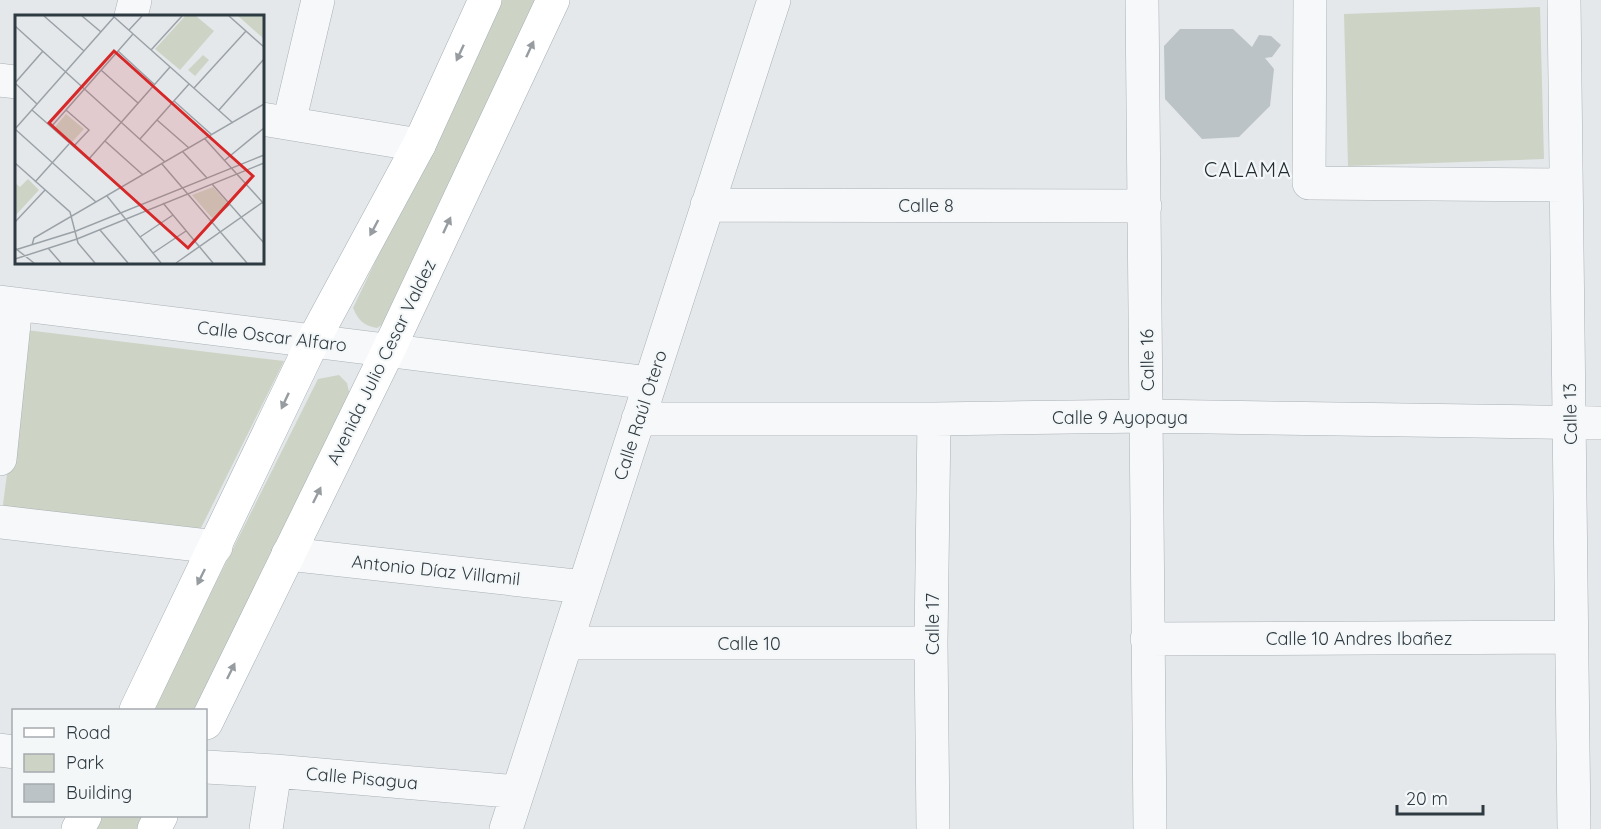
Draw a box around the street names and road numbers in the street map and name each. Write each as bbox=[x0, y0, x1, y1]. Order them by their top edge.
street label: Calle 8 bbox=[898, 194, 954, 217]
street label: Avenida Julio Cesar Valdez bbox=[321, 256, 441, 468]
street label: Calle Oscar Alfaro bbox=[196, 315, 348, 357]
street label: Calle 16 bbox=[1135, 328, 1159, 391]
street label: Calle Raúl Otero bbox=[608, 347, 672, 483]
street label: Calle 13 bbox=[1558, 383, 1582, 445]
street label: Calle 9 Ayopaya bbox=[1052, 406, 1188, 429]
street label: Antonio Díaz Villamil bbox=[350, 550, 522, 590]
street label: Calle 17 bbox=[921, 593, 944, 655]
street label: Calle 10 Andres Ibañez bbox=[1266, 627, 1452, 650]
street label: Calle 10 bbox=[717, 632, 781, 655]
street label: Calle Pisagua bbox=[305, 762, 419, 794]

